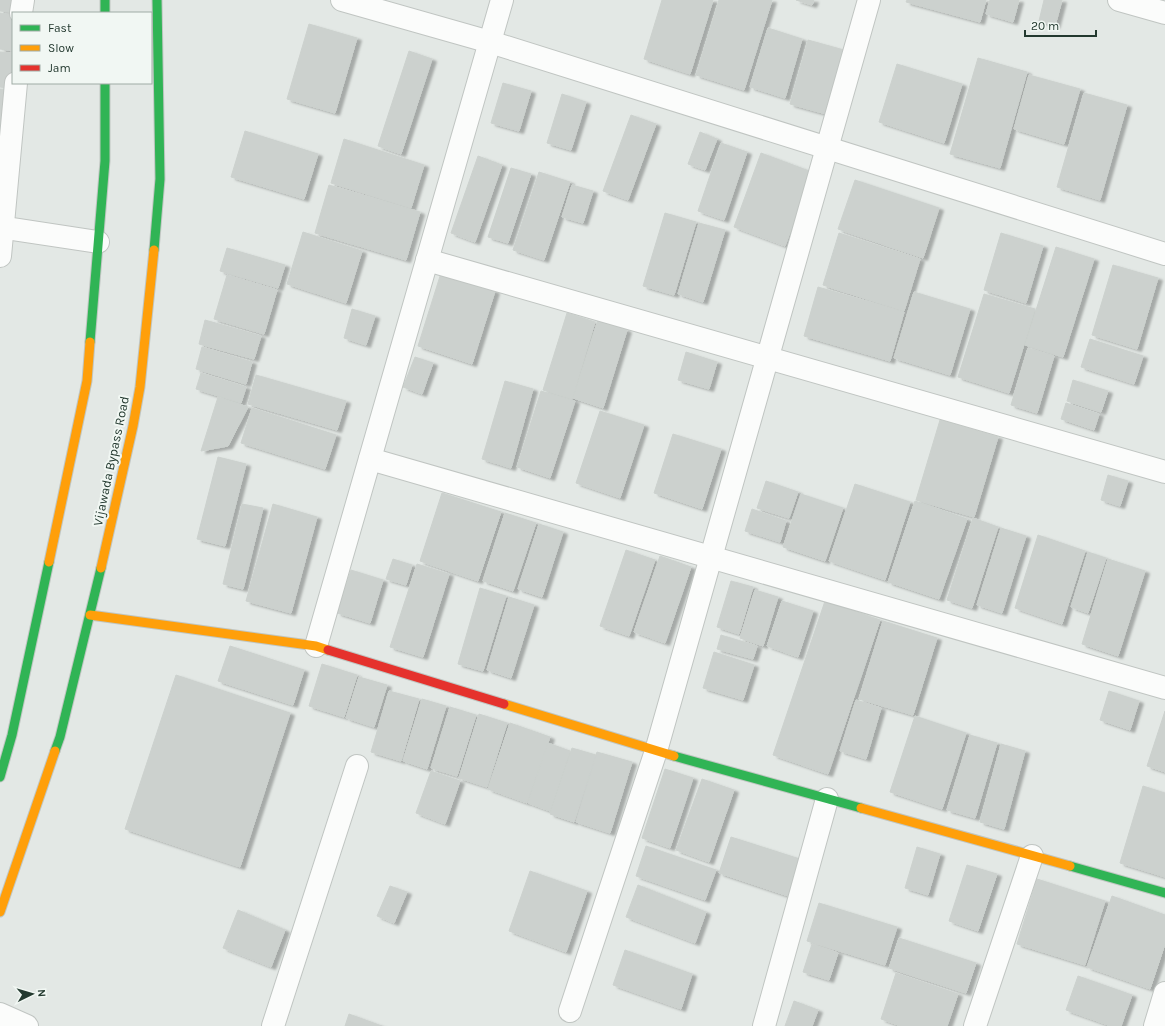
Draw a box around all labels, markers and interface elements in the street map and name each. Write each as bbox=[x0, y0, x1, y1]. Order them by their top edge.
legend bbox=[12, 12, 152, 84]
scale bar bbox=[1025, 12, 1096, 38]
text: 20 m bbox=[1031, 19, 1059, 33]
text: Fast bbox=[48, 21, 72, 35]
text: Slow bbox=[48, 41, 74, 55]
text: Jam bbox=[48, 61, 71, 75]
street label: Vijawada Bypass Road bbox=[90, 395, 132, 527]
north arrow bbox=[12, 974, 52, 1014]
text: N bbox=[35, 989, 48, 998]

